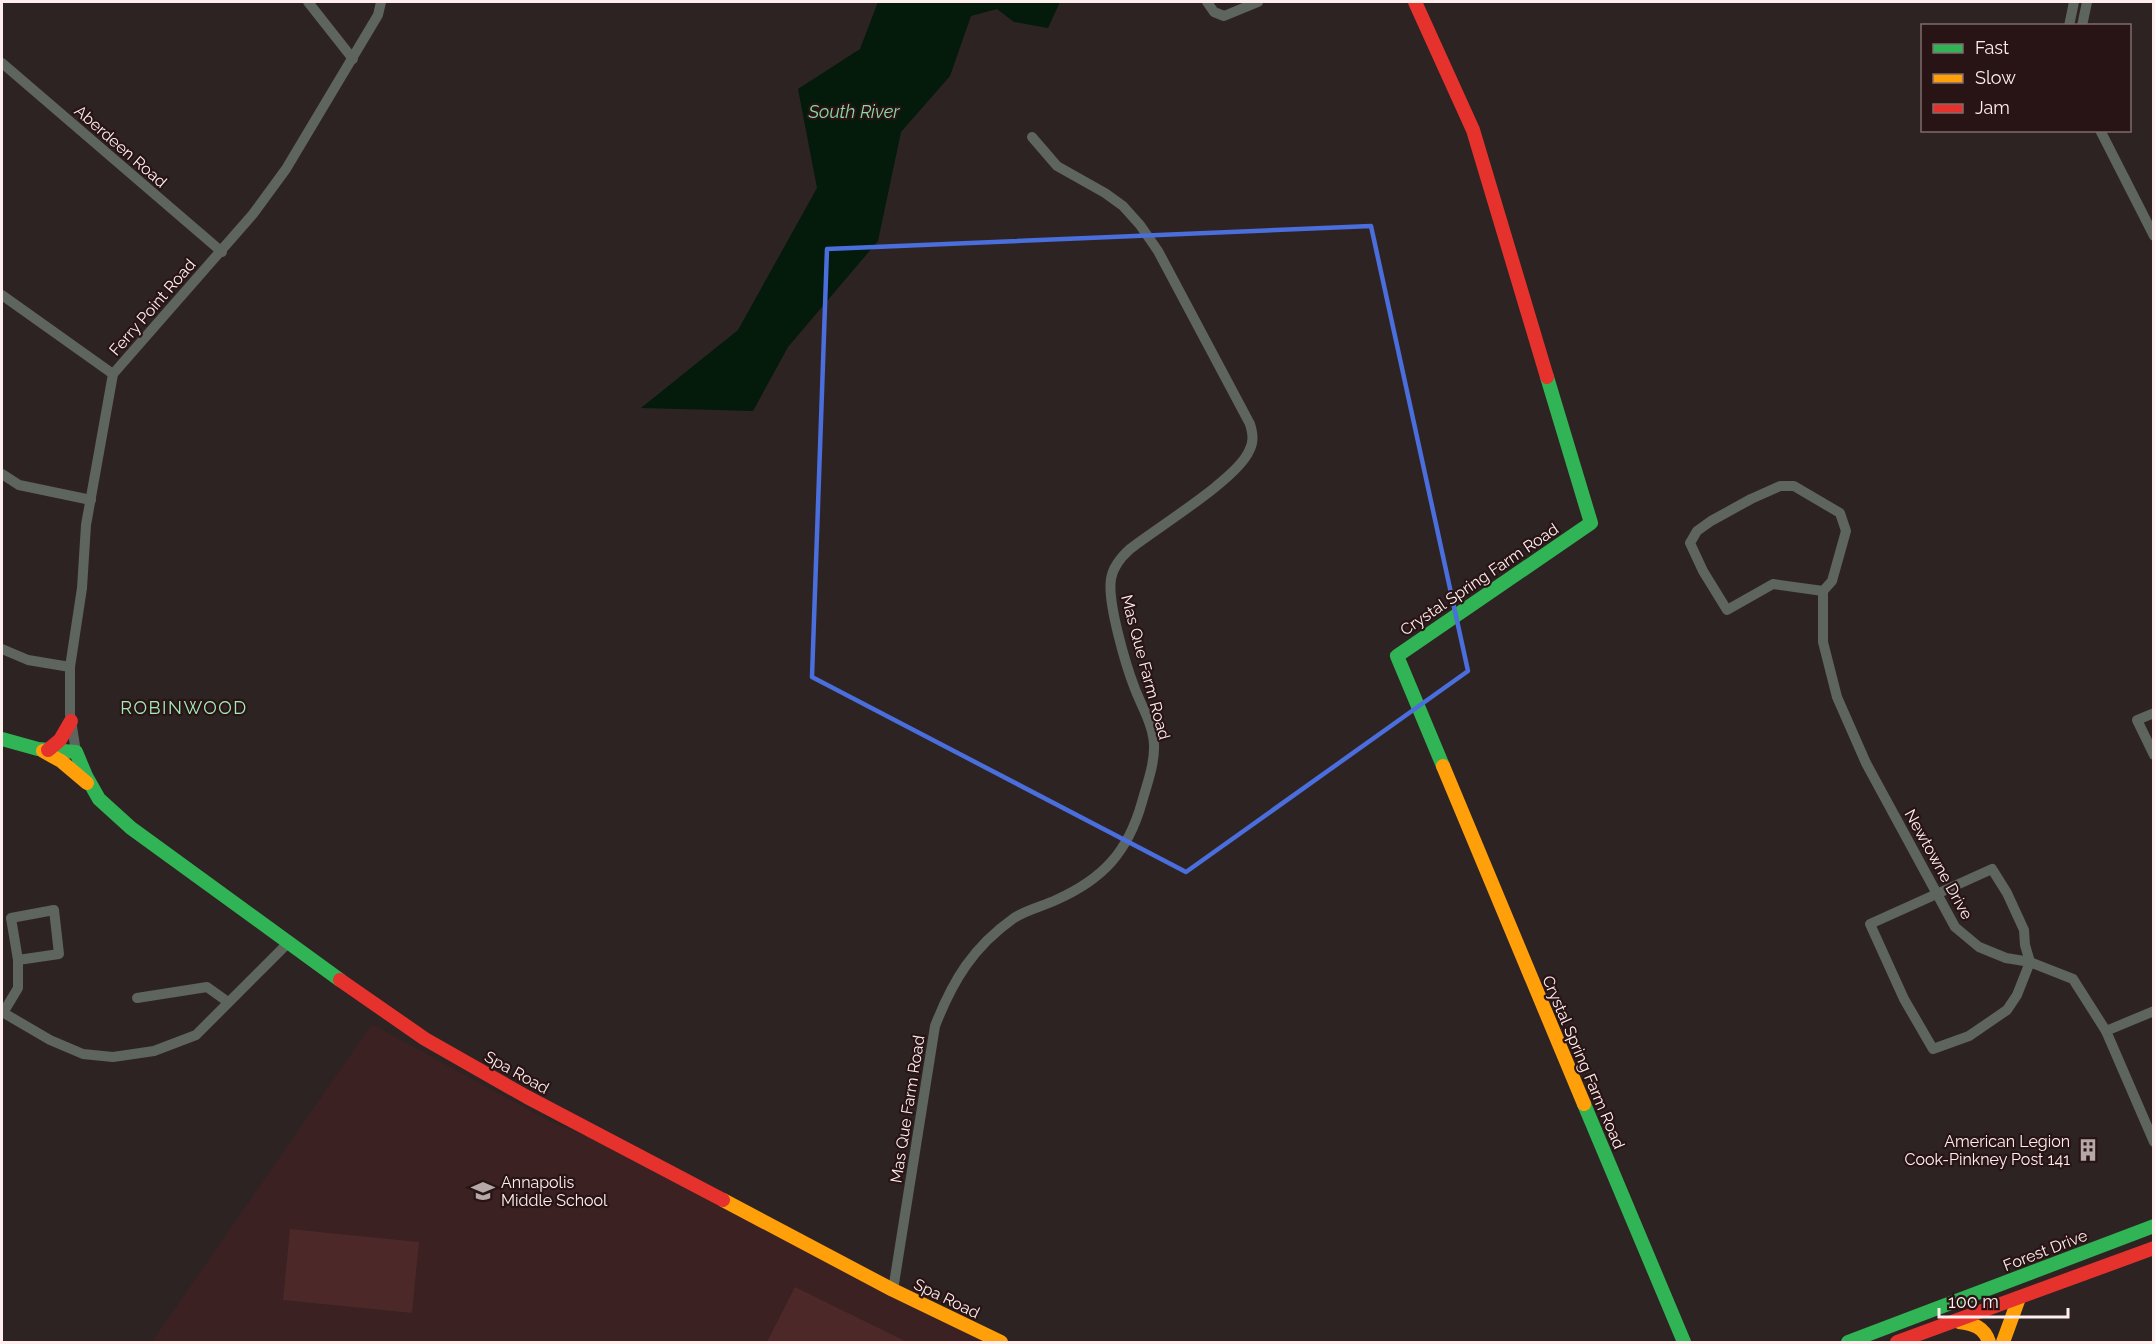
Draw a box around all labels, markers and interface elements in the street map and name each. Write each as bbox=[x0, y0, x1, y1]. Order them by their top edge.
legend bbox=[1921, 24, 2131, 132]
text: Fast bbox=[1975, 37, 2009, 58]
text: Slow bbox=[1975, 67, 2016, 88]
text: Jam bbox=[1975, 97, 2010, 118]
street label: Aberdeen Road bbox=[71, 101, 171, 192]
water label: South River bbox=[808, 101, 900, 122]
street label: Ferry Point Road bbox=[105, 255, 200, 359]
street label: Crystal Spring Farm Road bbox=[1397, 519, 1562, 639]
street label: Mas Que Farm Road bbox=[1117, 593, 1174, 742]
district label: ROBINWOOD bbox=[120, 697, 248, 718]
street label: Newtowne Drive bbox=[1900, 806, 1977, 923]
street label: Crystal Spring Farm Road bbox=[1538, 973, 1629, 1152]
street label: Mas Que Farm Road bbox=[886, 1034, 929, 1184]
street label: Spa Road bbox=[481, 1047, 552, 1098]
place label: American Legion Cook-Pinkney Post 141 bbox=[1905, 1132, 2070, 1169]
building icon: American Legion Cook-Pinkney Post 141 bbox=[2075, 1137, 2101, 1163]
place label: Annapolis Middle School bbox=[501, 1173, 608, 1210]
school or university icon: Annapolis Middle School bbox=[470, 1178, 496, 1204]
street label: Forest Drive bbox=[2000, 1226, 2090, 1275]
street label: Spa Road bbox=[911, 1274, 983, 1323]
scale bar bbox=[1939, 1281, 2068, 1319]
text: 100 m bbox=[1948, 1291, 1999, 1312]

